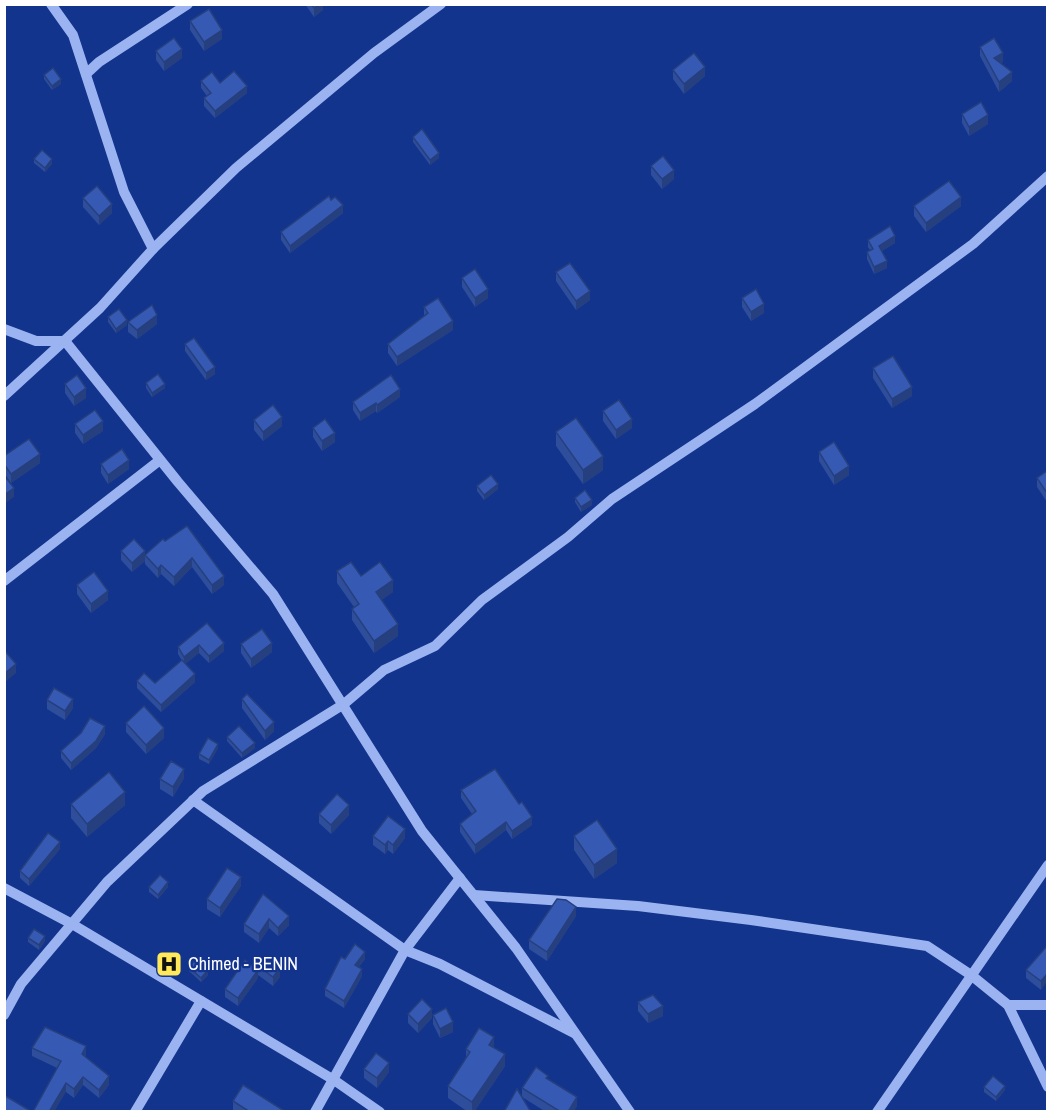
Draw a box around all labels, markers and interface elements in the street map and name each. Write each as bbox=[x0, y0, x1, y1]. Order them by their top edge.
hospital icon: Chimed - BENIN bbox=[154, 949, 184, 979]
place label: Chimed - BENIN bbox=[188, 951, 298, 976]

